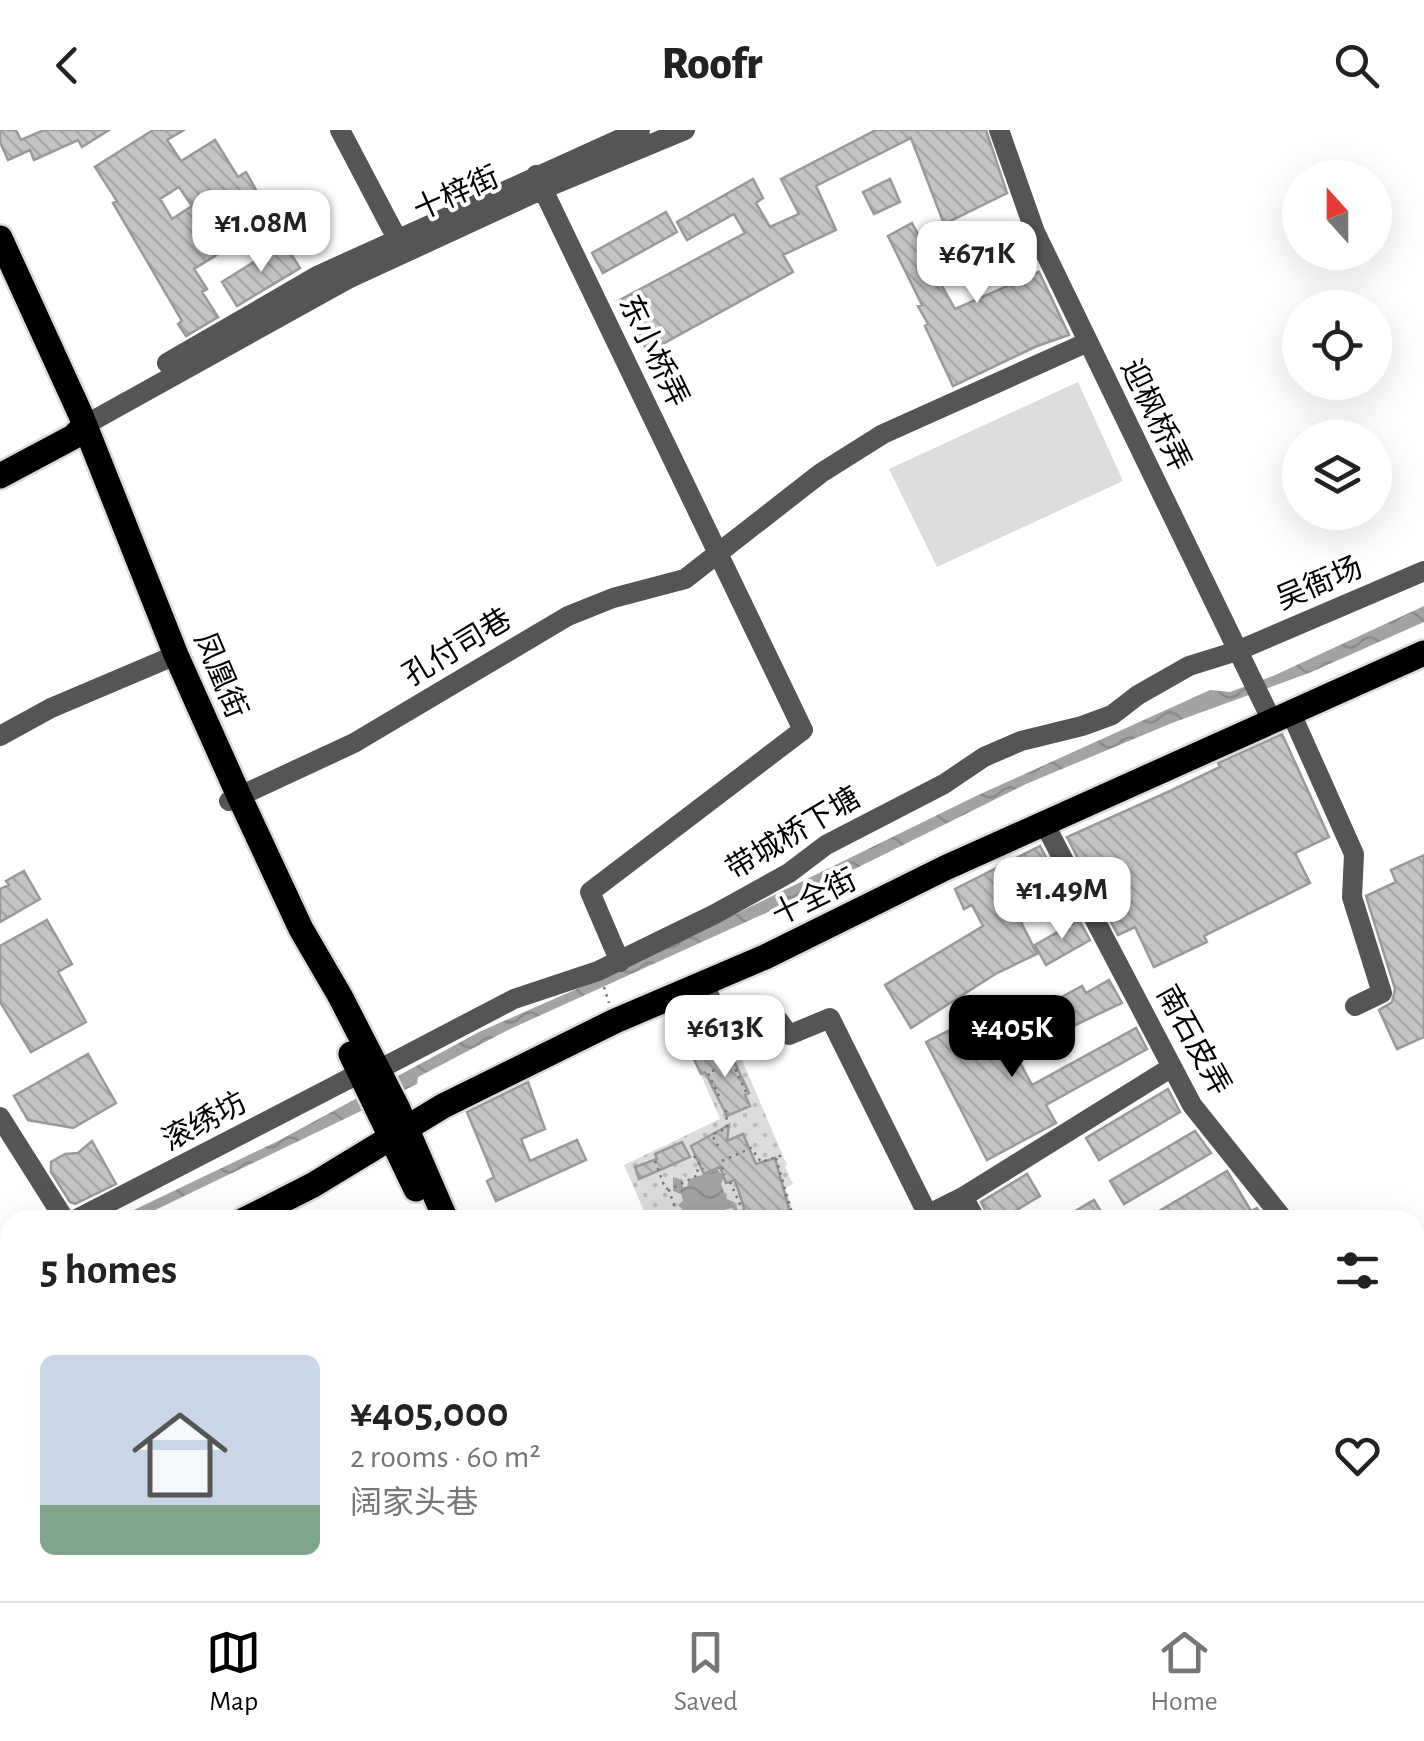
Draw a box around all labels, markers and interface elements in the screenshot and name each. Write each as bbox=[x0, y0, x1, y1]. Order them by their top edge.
icon: back bbox=[40, 38, 95, 93]
icon: search bbox=[1329, 38, 1384, 93]
text: Roofr bbox=[661, 42, 763, 87]
street label: 十梓街 bbox=[408, 160, 504, 226]
north arrow bbox=[1282, 160, 1392, 270]
map controls bbox=[1282, 160, 1392, 530]
pin: ¥1.08M bbox=[180, 190, 342, 275]
text: ¥1.08M bbox=[214, 206, 308, 238]
pin: ¥671K bbox=[907, 221, 1047, 306]
text: ¥671K bbox=[939, 237, 1015, 269]
street label: 东小桥弄 bbox=[613, 290, 695, 412]
button: locate bbox=[1282, 290, 1392, 400]
street label: 迎枫桥弄 bbox=[1115, 354, 1197, 476]
button: layers bbox=[1282, 420, 1392, 530]
street label: 吴衙场 bbox=[1272, 552, 1367, 615]
street label: 孔付司巷 bbox=[397, 602, 517, 692]
street label: 凤凰街 bbox=[189, 628, 252, 723]
street label: 带城桥下塘 bbox=[720, 781, 866, 885]
pin: ¥1.49M bbox=[981, 857, 1143, 942]
street label: 十全街 bbox=[767, 863, 861, 931]
text: ¥1.49M bbox=[1016, 873, 1108, 905]
street label: 南石皮弄 bbox=[1151, 980, 1237, 1100]
pin: ¥613K bbox=[655, 995, 795, 1080]
pin: ¥405K bbox=[942, 995, 1082, 1080]
text: ¥613K bbox=[687, 1011, 763, 1043]
text: ¥405K bbox=[971, 1011, 1053, 1043]
street label: 滚绣坊 bbox=[157, 1086, 251, 1156]
icon: filters bbox=[1330, 1243, 1385, 1298]
text: 5 homes bbox=[40, 1249, 177, 1291]
text: ¥405,000 bbox=[350, 1392, 509, 1434]
icon: home bbox=[120, 1395, 240, 1515]
icon: heart bbox=[1330, 1428, 1385, 1483]
text: 2 rooms · 60 m² bbox=[350, 1441, 541, 1473]
text: 阔家头巷 bbox=[350, 1487, 478, 1519]
tab: Map bbox=[206, 1625, 261, 1719]
tab: Saved bbox=[674, 1625, 738, 1719]
tab: Home bbox=[1150, 1625, 1218, 1719]

